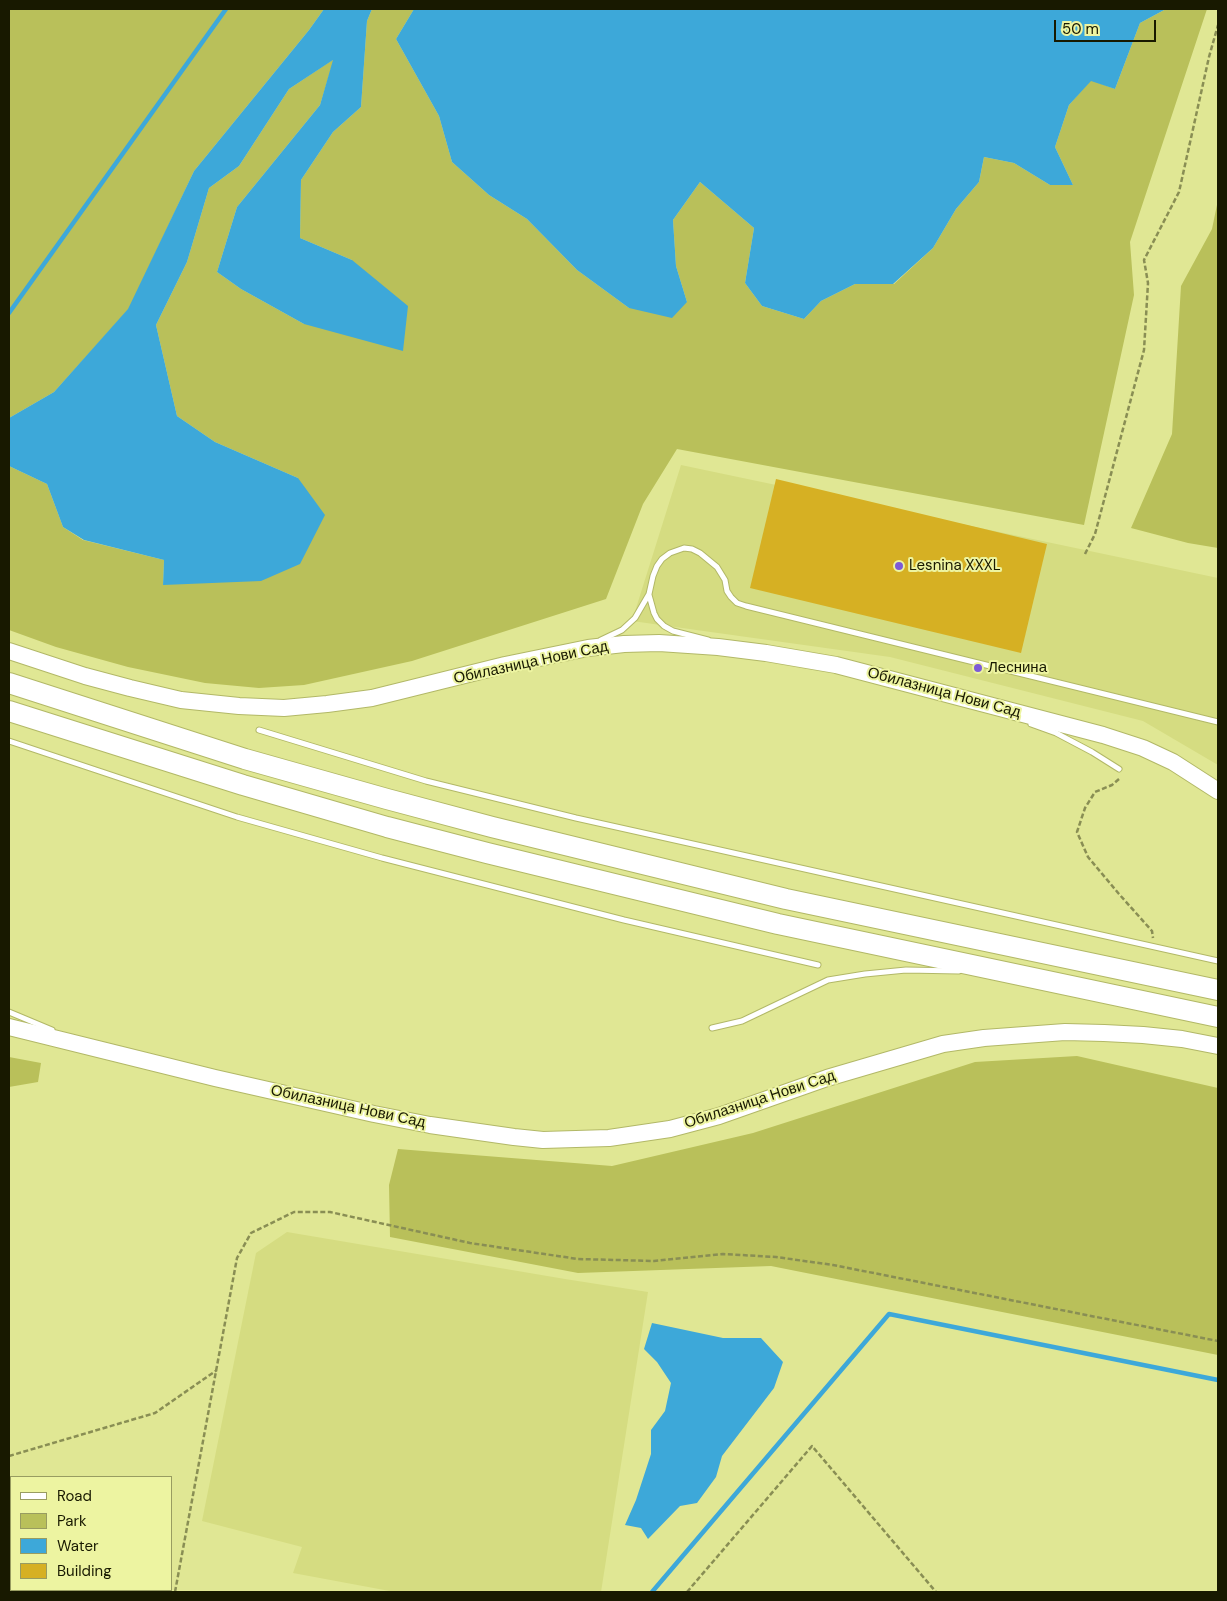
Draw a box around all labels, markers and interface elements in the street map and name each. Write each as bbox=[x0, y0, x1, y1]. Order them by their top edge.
scale bar bbox=[1057, 10, 1160, 42]
text: 50 m bbox=[1062, 19, 1099, 39]
place label: Lesnina XXXL bbox=[909, 557, 1001, 575]
marker: Lesnina XXXL bbox=[893, 560, 905, 572]
street label: Обилазница Нови Сад bbox=[452, 638, 610, 688]
place label: Леснина bbox=[988, 659, 1047, 677]
marker: Леснина bbox=[972, 662, 984, 674]
street label: Обилазница Нови Сад bbox=[866, 664, 1022, 722]
street label: Обилазница Нови Сад bbox=[682, 1067, 838, 1133]
street label: Обилазница Нови Сад bbox=[269, 1082, 427, 1132]
legend bbox=[10, 1476, 172, 1591]
text: Road bbox=[57, 1486, 92, 1506]
text: Park bbox=[57, 1511, 87, 1531]
text: Water bbox=[57, 1536, 98, 1556]
text: Building bbox=[57, 1561, 112, 1581]

